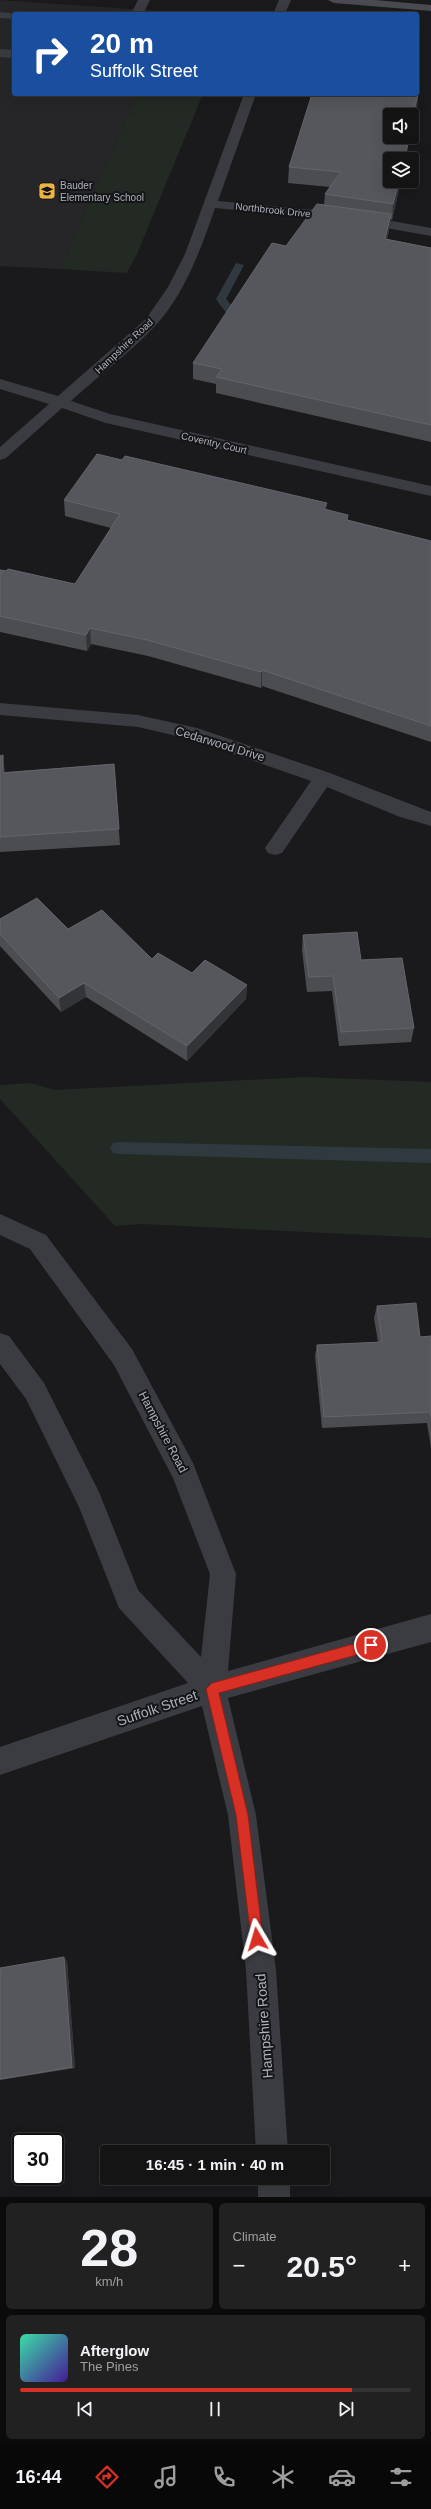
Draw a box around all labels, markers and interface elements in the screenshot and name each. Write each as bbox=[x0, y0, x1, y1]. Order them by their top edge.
icon: right bbox=[24, 28, 76, 80]
text: 20 m bbox=[90, 28, 154, 59]
text: Suffolk Street bbox=[90, 61, 198, 81]
map controls bbox=[383, 108, 419, 188]
button: sound bbox=[383, 108, 419, 144]
button: layers bbox=[383, 152, 419, 188]
place label: Bauder Elementary School bbox=[60, 180, 144, 203]
school or university icon: Bauder Elementary School bbox=[37, 181, 57, 201]
street label: Northbrook Drive bbox=[235, 201, 312, 219]
street label: Hampshire Road bbox=[93, 316, 155, 376]
street label: Coventry Court bbox=[180, 430, 248, 456]
street label: Cedarwood Drive bbox=[174, 724, 267, 764]
street label: Hampshire Road bbox=[136, 1389, 190, 1475]
pin bbox=[354, 1628, 388, 1662]
icon: arrive bbox=[360, 1634, 382, 1656]
street label: Suffolk Street bbox=[115, 1687, 199, 1729]
position arrow bbox=[236, 1918, 278, 1960]
street label: Hampshire Road bbox=[252, 1973, 276, 2079]
speed limit sign: 30 bbox=[12, 2133, 64, 2185]
text: 16:45 · 1 min · 40 m bbox=[146, 2156, 284, 2173]
text: 28 bbox=[80, 2219, 138, 2277]
text: Climate bbox=[233, 2229, 277, 2244]
text: 20.5° bbox=[287, 2250, 357, 2283]
text: − bbox=[233, 2253, 245, 2278]
text: + bbox=[398, 2253, 411, 2278]
text: km/h bbox=[95, 2274, 123, 2289]
text: Afterglow bbox=[80, 2342, 149, 2359]
text: The Pines bbox=[80, 2359, 139, 2374]
icon: previous bbox=[74, 2398, 96, 2420]
icon: pause bbox=[204, 2398, 226, 2420]
icon: next bbox=[335, 2398, 357, 2420]
icon: directions bbox=[93, 2463, 121, 2491]
icon: music bbox=[152, 2463, 180, 2491]
icon: phone bbox=[210, 2463, 238, 2491]
icon: climate bbox=[269, 2463, 297, 2491]
icon: car bbox=[328, 2463, 356, 2491]
icon: filters bbox=[387, 2463, 415, 2491]
text: 16:44 bbox=[15, 2467, 62, 2487]

